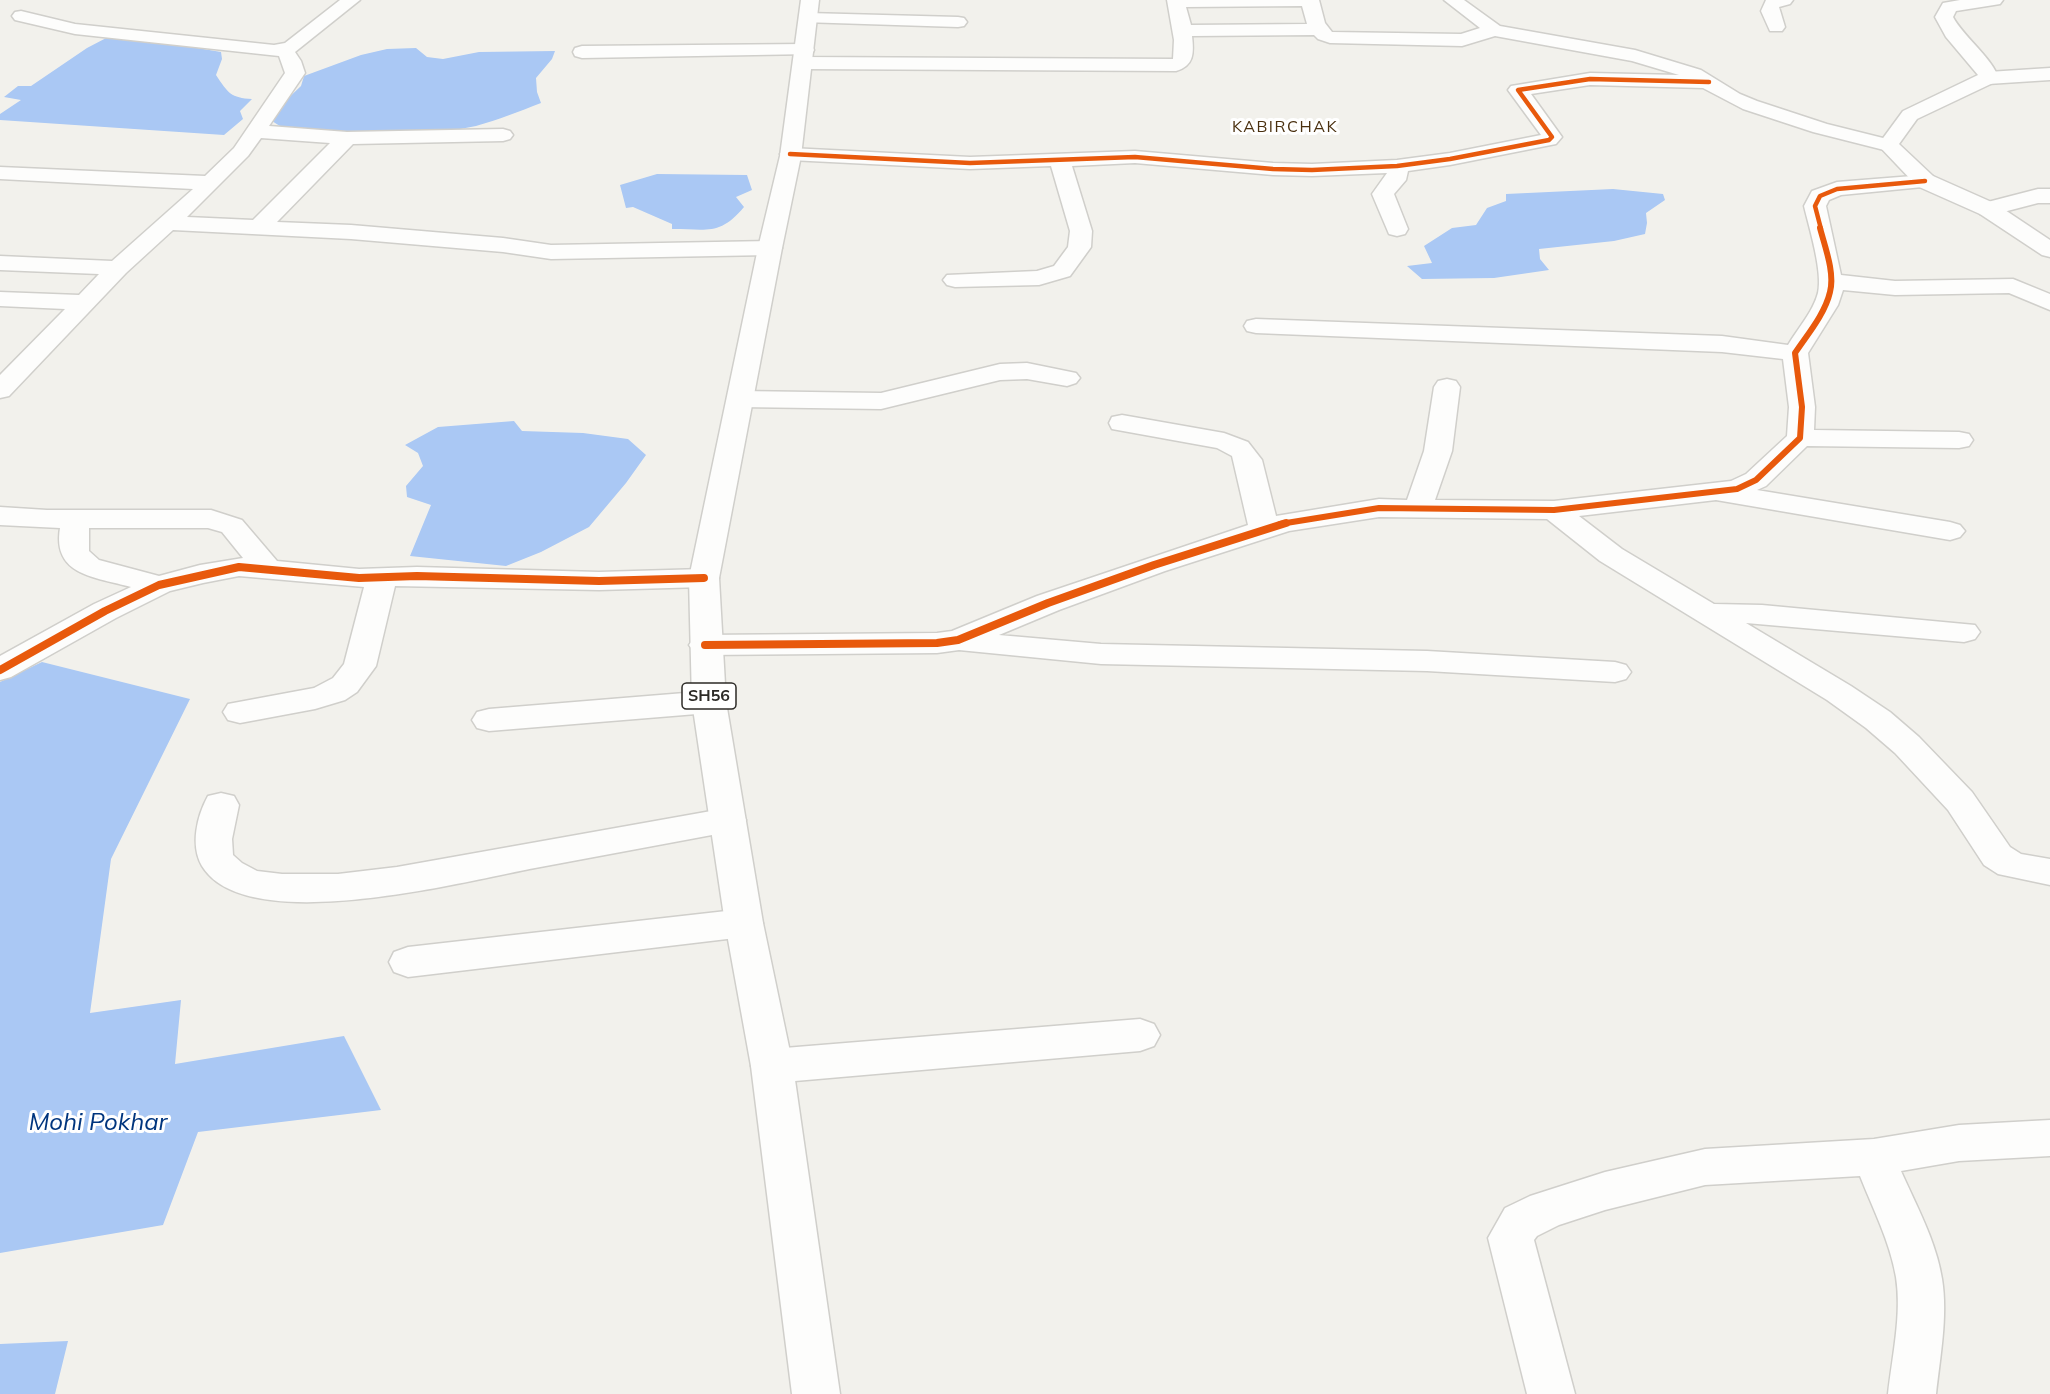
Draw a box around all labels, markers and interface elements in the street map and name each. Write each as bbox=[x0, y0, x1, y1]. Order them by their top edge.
district label: KABIRCHAK bbox=[1232, 117, 1338, 137]
road number: SH56 bbox=[682, 683, 736, 709]
water label: Mohi Pokhar bbox=[29, 1109, 167, 1137]

